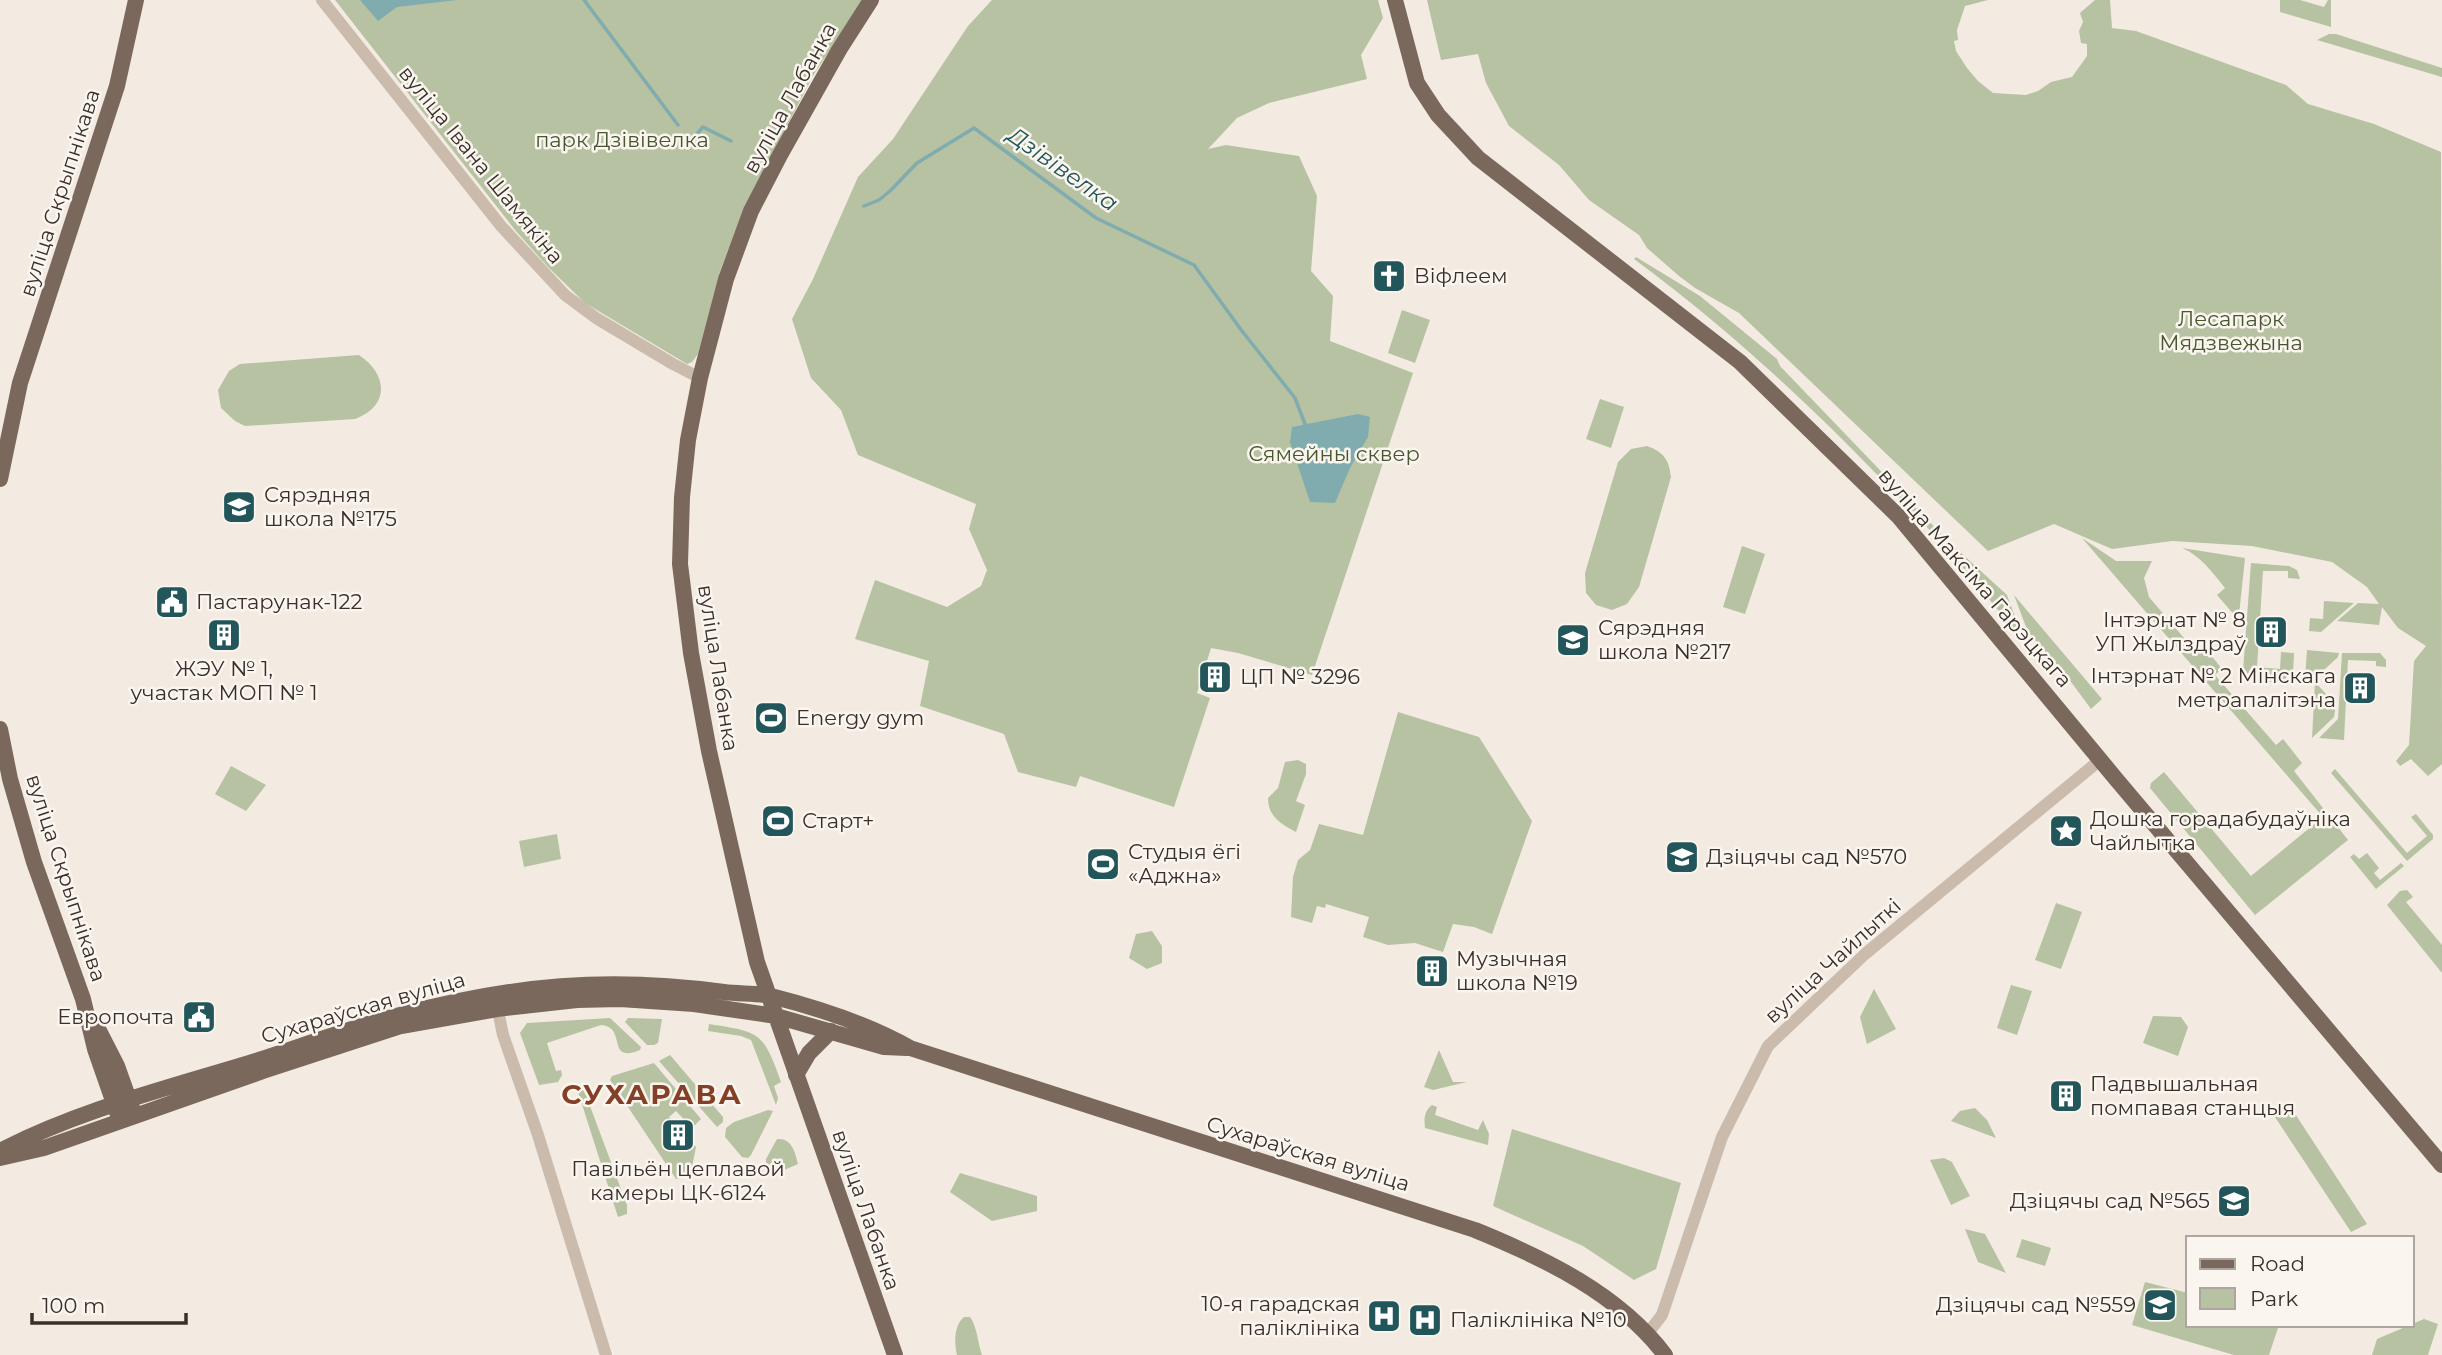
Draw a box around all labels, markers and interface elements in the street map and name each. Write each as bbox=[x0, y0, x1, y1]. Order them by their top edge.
street label: вуліца Лабанка bbox=[738, 18, 841, 177]
street label: вуліца Івана Шамякіна bbox=[394, 61, 569, 269]
street label: вуліца Скрыпнікава bbox=[14, 86, 105, 300]
water label: Дзівівелка bbox=[1001, 120, 1124, 217]
park label: парк Дзівівелка bbox=[535, 127, 709, 152]
church icon: Віфлеем bbox=[1370, 257, 1408, 295]
place label: Віфлеем bbox=[1414, 263, 1508, 288]
park label: Лесапарк Мядзвежына bbox=[2159, 306, 2303, 355]
park label: Сямейны сквер bbox=[1248, 441, 1420, 466]
street label: вуліца Максіма Гарэцкага bbox=[1873, 463, 2077, 692]
place label: Сярэдняя школа №175 bbox=[264, 482, 397, 531]
school or university icon: Сярэдняя школа №175 bbox=[220, 488, 258, 526]
public building icon: Пастарунак-122 bbox=[153, 583, 191, 621]
street label: вуліца Лабанка bbox=[693, 583, 744, 753]
place label: Пастарунак-122 bbox=[196, 589, 362, 614]
place label: Інтэрнат № 8 УП Жылздраў bbox=[2095, 607, 2246, 656]
building icon: Інтэрнат № 8 УП Жылздраў bbox=[2252, 613, 2290, 651]
place label: Сярэдняя школа №217 bbox=[1598, 615, 1731, 664]
building icon: ЖЭУ № 1, участак МОП № 1 bbox=[205, 616, 243, 654]
school or university icon: Сярэдняя школа №217 bbox=[1554, 621, 1592, 659]
place label: ЖЭУ № 1, участак МОП № 1 bbox=[129, 656, 318, 705]
building icon: ЦП № 3296 bbox=[1196, 658, 1234, 696]
place label: Інтэрнат № 2 Мінскага метрапалітэна bbox=[2091, 663, 2336, 712]
place label: ЦП № 3296 bbox=[1240, 664, 1360, 689]
building icon: Інтэрнат № 2 Мінскага метрапалітэна bbox=[2341, 669, 2379, 707]
sports icon: Energy gym bbox=[752, 699, 790, 737]
place label: Energy gym bbox=[796, 705, 924, 730]
street label: вуліца Скрыпнікава bbox=[21, 771, 112, 985]
sports icon: Старт+ bbox=[759, 802, 797, 840]
place label: Дошка горадабудаўніка Чайлытка bbox=[2090, 806, 2351, 855]
place label: Старт+ bbox=[802, 808, 874, 833]
place icon: Дошка горадабудаўніка Чайлытка bbox=[2047, 812, 2085, 850]
school or university icon: Дзіцячы сад №570 bbox=[1663, 838, 1701, 876]
place label: Студыя ёгі «Аджна» bbox=[1128, 839, 1241, 888]
place label: Дзіцячы сад №570 bbox=[1706, 844, 1907, 869]
sports icon: Студыя ёгі «Аджна» bbox=[1084, 845, 1122, 883]
street label: вуліца Чайлыткі bbox=[1759, 893, 1906, 1028]
place label: Музычная школа №19 bbox=[1456, 946, 1578, 995]
building icon: Музычная школа №19 bbox=[1413, 952, 1451, 990]
street label: Сухараўская вуліца bbox=[258, 966, 468, 1049]
public building icon: Европочта bbox=[180, 998, 218, 1036]
place label: Европочта bbox=[57, 1004, 174, 1029]
place label: Падвышальная помпавая станцыя bbox=[2090, 1071, 2295, 1120]
district label: СУХАРАВА bbox=[561, 1077, 743, 1111]
building icon: Падвышальная помпавая станцыя bbox=[2047, 1077, 2085, 1115]
street label: Сухараўская вуліца bbox=[1203, 1111, 1413, 1196]
building icon: Павільён цеплавой камеры ЦК-6124 bbox=[659, 1116, 697, 1154]
street label: вуліца Лабанка bbox=[827, 1126, 906, 1293]
place label: Павільён цеплавой камеры ЦК-6124 bbox=[571, 1156, 785, 1205]
school or university icon: Дзіцячы сад №565 bbox=[2215, 1182, 2253, 1220]
place label: Дзіцячы сад №565 bbox=[2010, 1188, 2210, 1213]
legend bbox=[2186, 1236, 2414, 1327]
text: Road bbox=[2250, 1251, 2305, 1276]
scale bar bbox=[32, 1282, 186, 1326]
school or university icon: Дзіцячы сад №559 bbox=[2141, 1286, 2179, 1324]
text: Park bbox=[2250, 1286, 2298, 1311]
place label: 10-я гарадская паліклініка bbox=[1201, 1291, 1360, 1340]
place label: Дзіцячы сад №559 bbox=[1936, 1292, 2136, 1317]
text: 100 m bbox=[42, 1293, 105, 1318]
hospital icon: 10-я гарадская паліклініка bbox=[1365, 1297, 1403, 1335]
hospital icon: Паліклініка №10 bbox=[1406, 1301, 1444, 1339]
place label: Паліклініка №10 bbox=[1450, 1307, 1627, 1332]

